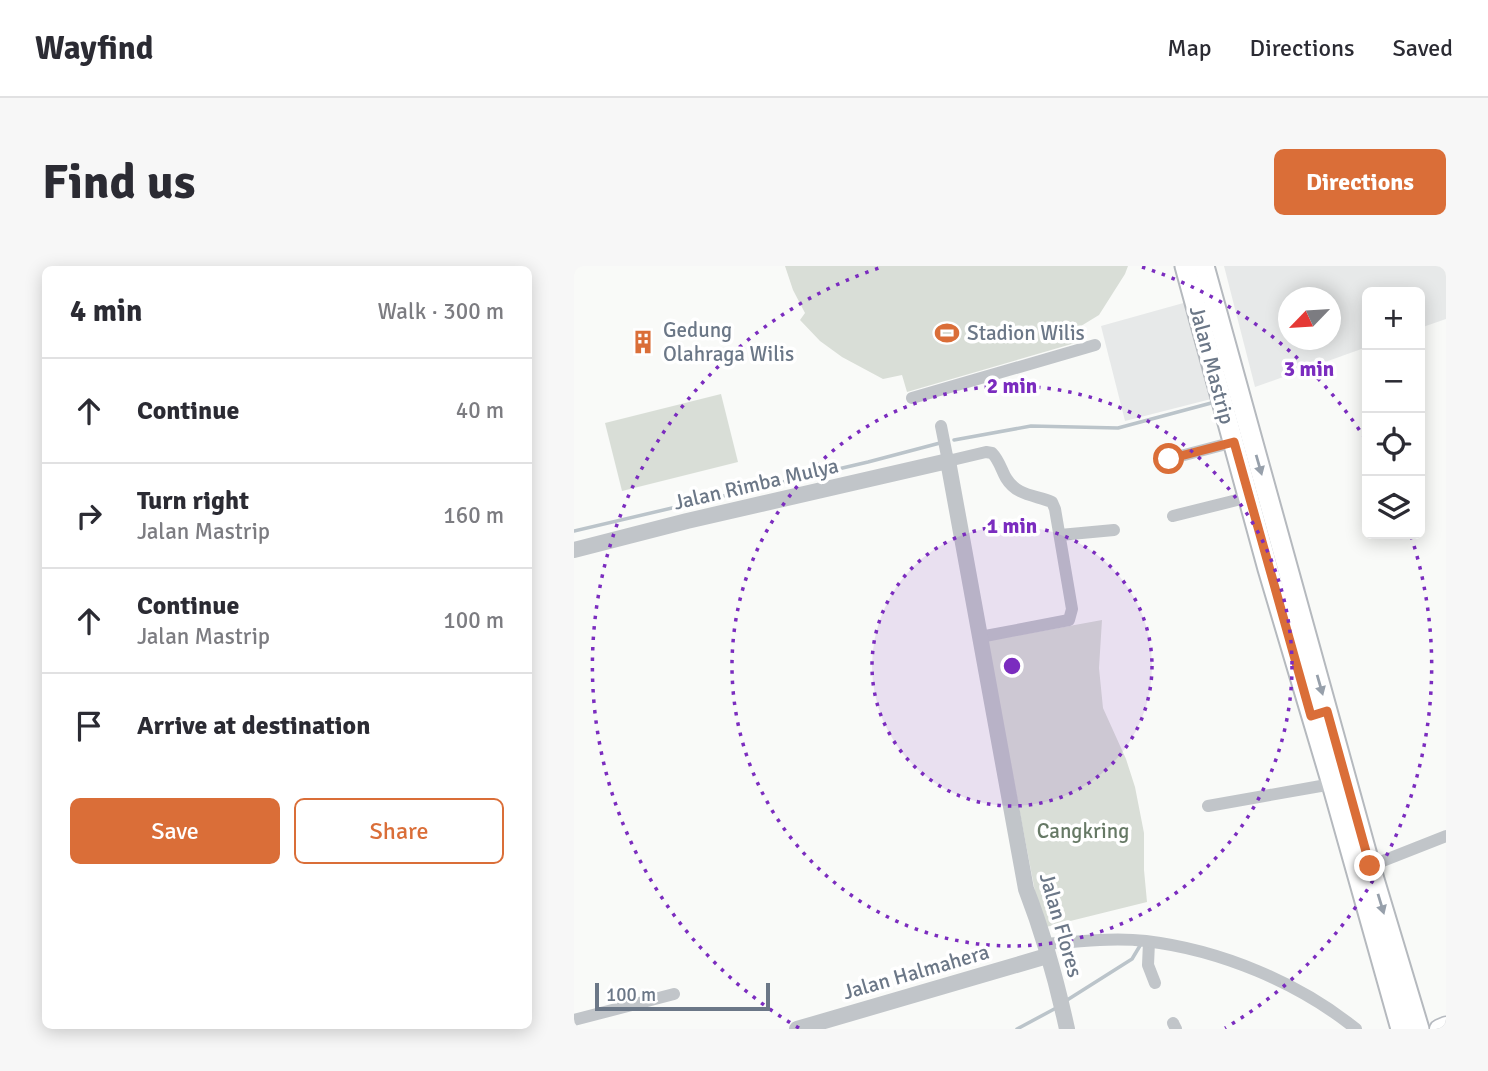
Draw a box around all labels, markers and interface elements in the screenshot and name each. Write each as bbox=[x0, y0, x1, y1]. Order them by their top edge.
text: Wayfind bbox=[35, 28, 154, 69]
text: Map bbox=[1167, 33, 1212, 63]
text: Directions bbox=[1250, 33, 1355, 63]
text: Saved bbox=[1393, 33, 1453, 63]
button: Directions bbox=[1274, 149, 1446, 215]
text: Find us bbox=[42, 152, 195, 212]
north arrow bbox=[1278, 287, 1341, 350]
map controls bbox=[1362, 287, 1425, 539]
button: + bbox=[1362, 287, 1425, 350]
text: 4 min bbox=[70, 293, 142, 330]
text: Walk · 300 m bbox=[378, 297, 504, 326]
street label: Jalan Mastrip bbox=[1184, 303, 1240, 427]
place label: Gedung Olahraga Wilis bbox=[663, 317, 794, 367]
sports icon: Stadion Wilis bbox=[933, 319, 961, 347]
place label: Stadion Wilis bbox=[967, 320, 1085, 346]
building icon: Gedung Olahraga Wilis bbox=[629, 328, 657, 356]
button: − bbox=[1362, 350, 1425, 413]
text: 3 min bbox=[1284, 356, 1334, 382]
text: 2 min bbox=[987, 373, 1037, 399]
icon: ahead bbox=[70, 392, 108, 430]
text: Continue bbox=[137, 395, 239, 427]
text: 40 m bbox=[456, 396, 504, 425]
button: locate bbox=[1362, 413, 1425, 476]
route start bbox=[1153, 443, 1184, 474]
street label: Jalan Rimba Mulya bbox=[671, 452, 841, 516]
one-way arrow bbox=[1254, 455, 1264, 476]
button: layers bbox=[1362, 476, 1425, 539]
text: Turn right bbox=[137, 485, 249, 517]
icon: right bbox=[70, 497, 108, 535]
text: 160 m bbox=[443, 501, 504, 530]
text: 1 min bbox=[987, 513, 1037, 539]
text: Jalan Mastrip bbox=[137, 517, 270, 546]
text: Continue bbox=[137, 590, 239, 622]
icon: ahead bbox=[70, 602, 108, 640]
text: 100 m bbox=[443, 606, 504, 635]
text: Jalan Mastrip bbox=[137, 622, 270, 651]
centre of rings bbox=[1000, 654, 1024, 678]
one-way arrow bbox=[1315, 674, 1325, 695]
icon: arrive bbox=[70, 707, 108, 745]
text: Arrive at destination bbox=[137, 710, 370, 742]
button: Save bbox=[70, 798, 280, 864]
button: Share bbox=[294, 798, 504, 864]
park label: Cangkring bbox=[1037, 818, 1129, 844]
route end bbox=[1354, 850, 1385, 881]
street label: Jalan Flores bbox=[1034, 870, 1088, 980]
one-way arrow bbox=[1377, 893, 1387, 914]
street label: Jalan Halmahera bbox=[840, 939, 992, 1005]
scale bar bbox=[595, 980, 770, 1012]
text: 100 m bbox=[606, 983, 656, 1007]

